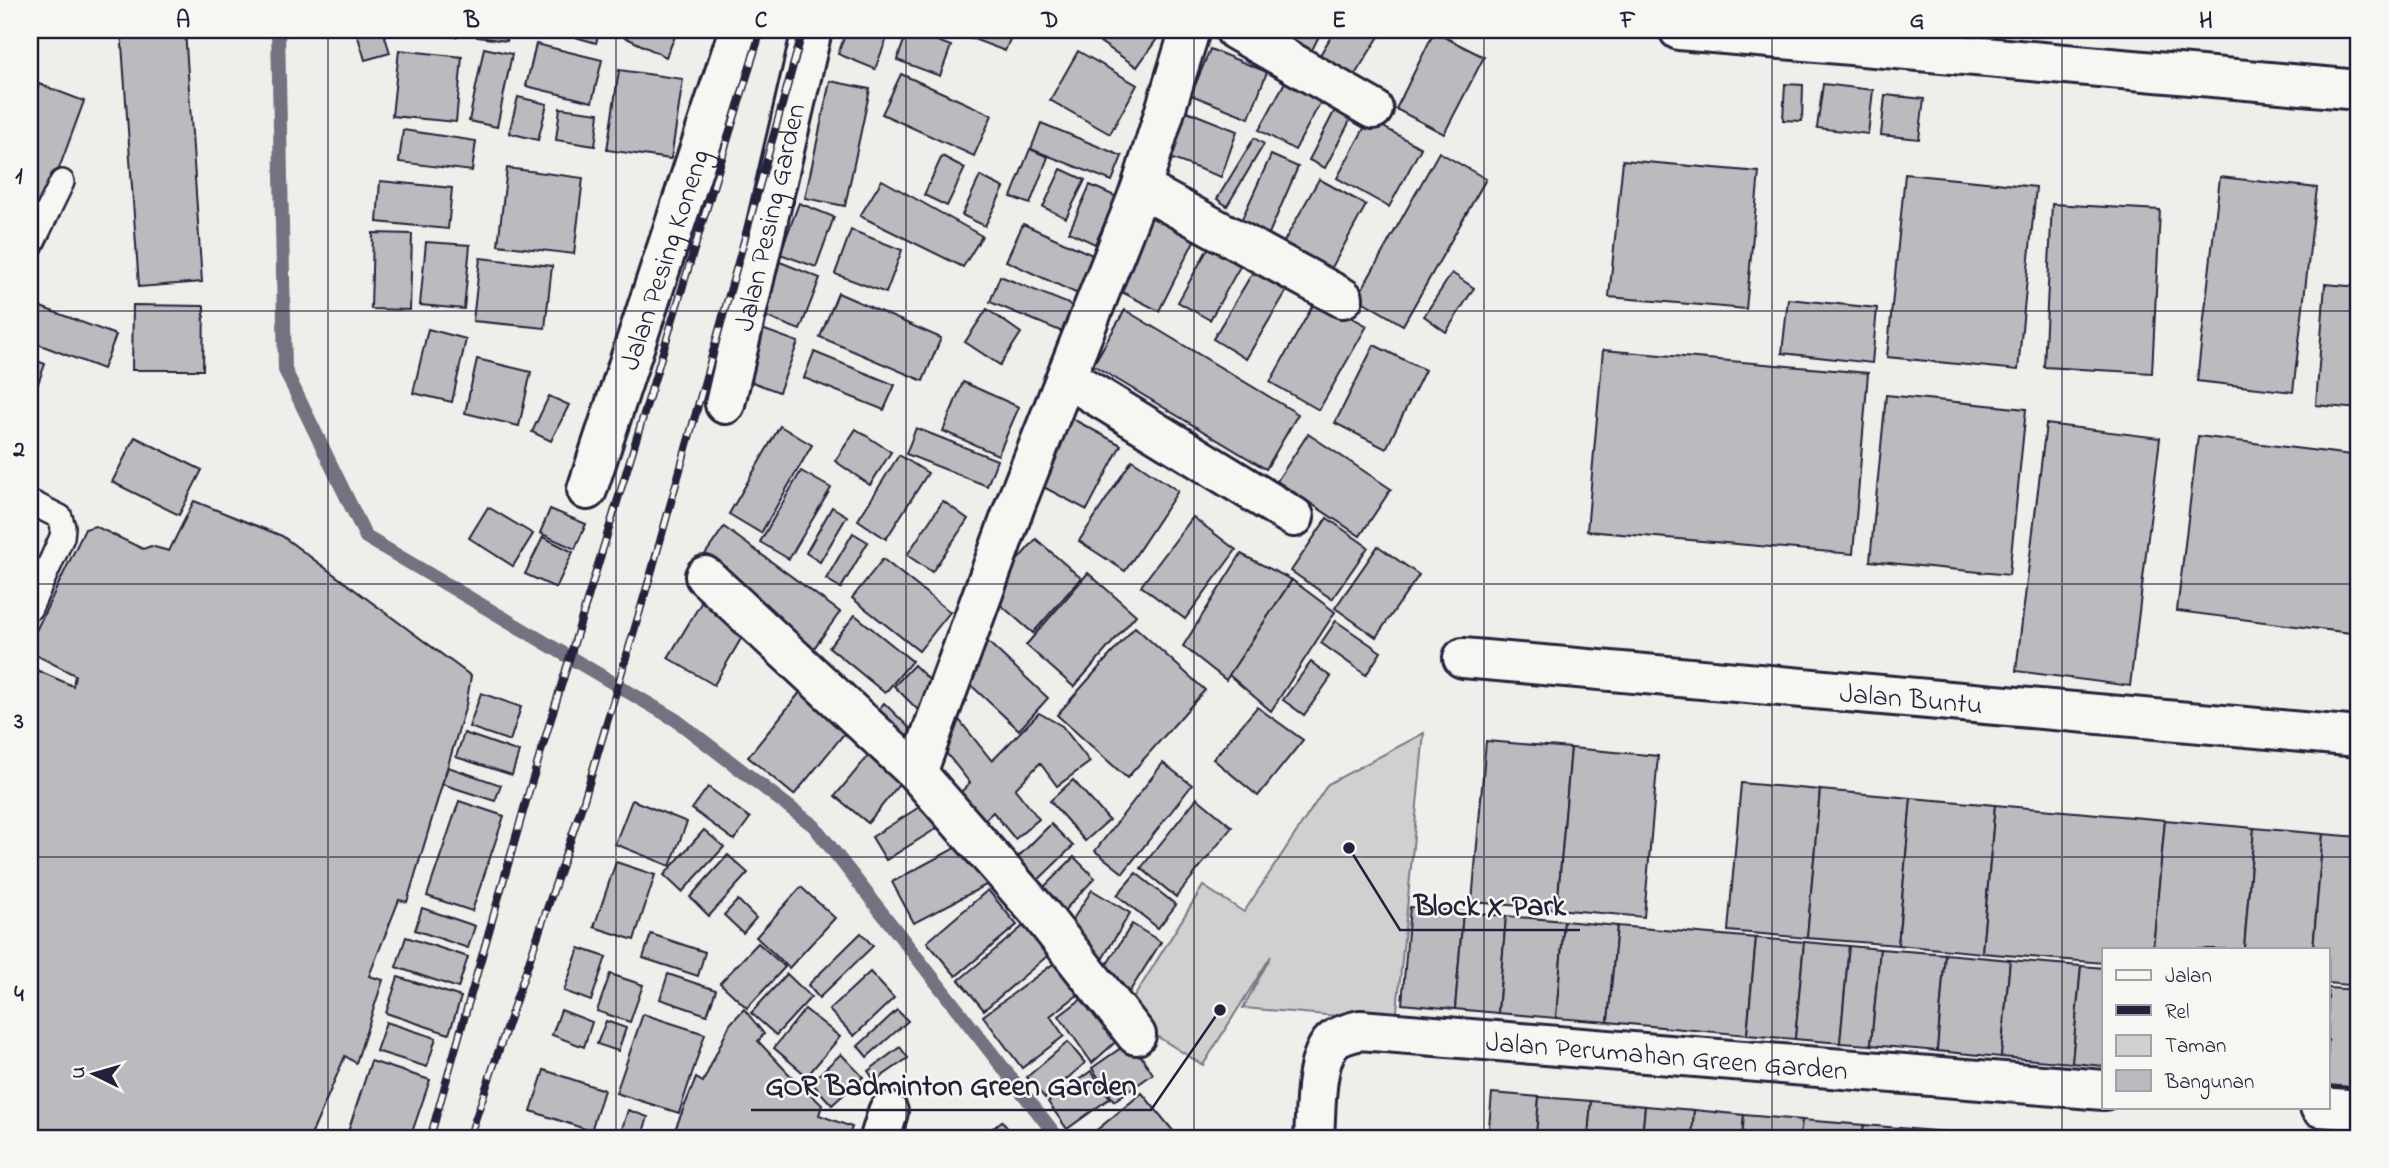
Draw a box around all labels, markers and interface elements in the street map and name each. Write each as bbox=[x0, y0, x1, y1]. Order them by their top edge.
text: A bbox=[176, 5, 190, 38]
text: B bbox=[463, 5, 480, 38]
text: C bbox=[755, 5, 768, 38]
text: D bbox=[1041, 5, 1058, 38]
text: E bbox=[1332, 5, 1346, 38]
text: F bbox=[1620, 5, 1636, 38]
text: G bbox=[1910, 5, 1924, 38]
text: H bbox=[2199, 5, 2213, 38]
street label: Jalan Pesing Garden bbox=[726, 100, 818, 336]
street label: Jalan Pesing Koneng bbox=[611, 145, 722, 376]
text: 1 bbox=[15, 161, 23, 194]
text: 2 bbox=[12, 434, 25, 467]
street label: Jalan Buntu bbox=[1838, 674, 1984, 728]
text: 3 bbox=[13, 706, 24, 739]
callout: Block X Park bbox=[1400, 879, 1580, 930]
text: Block X Park bbox=[1412, 886, 1567, 930]
legend bbox=[2102, 948, 2330, 1108]
text: Jalan bbox=[2165, 962, 2212, 992]
text: 4 bbox=[14, 979, 24, 1012]
text: Rel bbox=[2165, 998, 2190, 1028]
street label: Jalan Perumahan Green Garden bbox=[1484, 1023, 1849, 1093]
text: Taman bbox=[2165, 1032, 2226, 1062]
north arrow bbox=[60, 1038, 130, 1108]
callout: GOR Badminton Green Garden bbox=[751, 1059, 1151, 1110]
text: U bbox=[66, 1066, 94, 1080]
text: GOR Badminton Green Garden bbox=[765, 1066, 1137, 1110]
text: Bangunan bbox=[2164, 1068, 2254, 1100]

